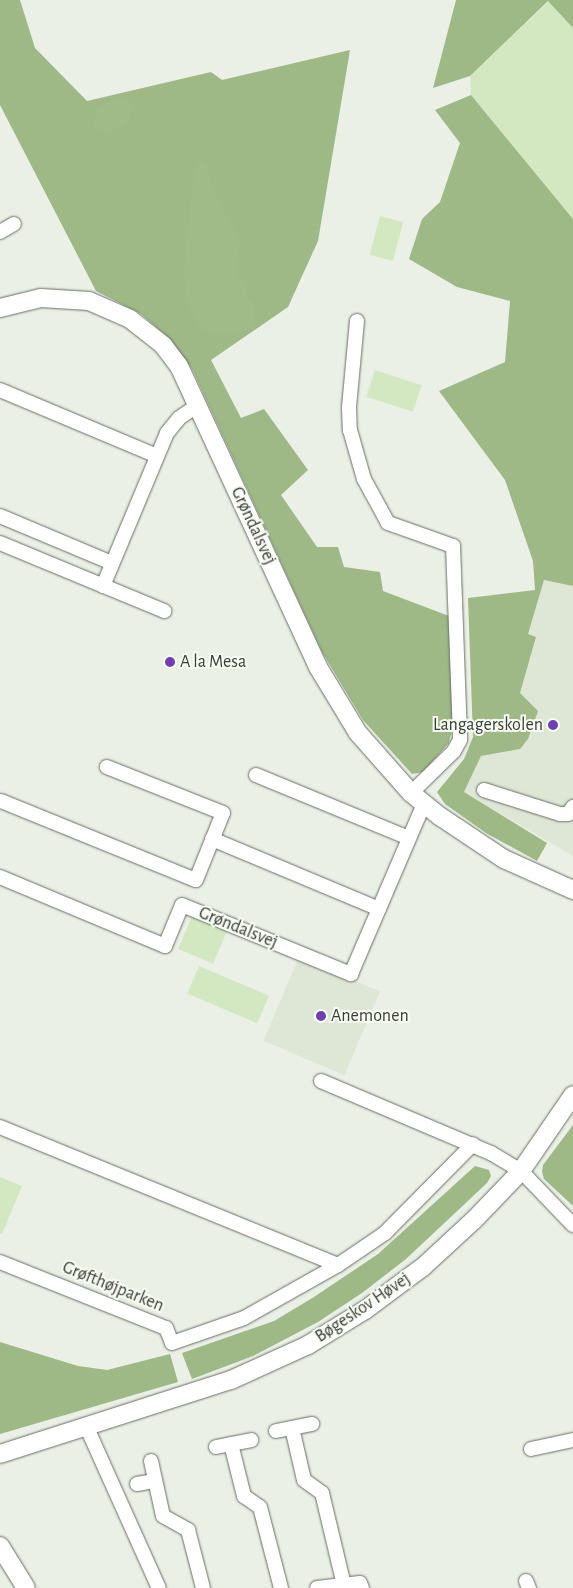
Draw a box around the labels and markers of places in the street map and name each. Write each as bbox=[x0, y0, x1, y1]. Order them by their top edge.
place label: A la Mesa bbox=[180, 651, 246, 673]
marker: A la Mesa bbox=[164, 656, 176, 668]
place label: Langagerskolen bbox=[433, 714, 543, 736]
marker: Langagerskolen bbox=[547, 719, 559, 731]
place label: Anemonen bbox=[331, 1005, 409, 1027]
marker: Anemonen bbox=[315, 1010, 327, 1022]

